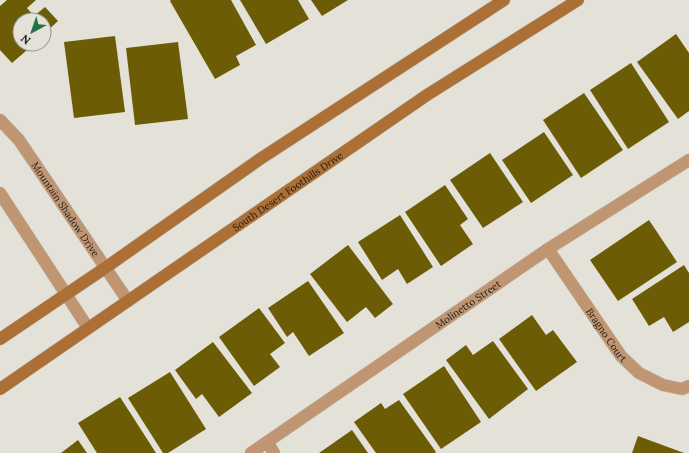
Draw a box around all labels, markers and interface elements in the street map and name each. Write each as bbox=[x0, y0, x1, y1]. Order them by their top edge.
north arrow bbox=[12, 12, 52, 52]
text: N bbox=[17, 31, 33, 48]
street label: South Desert Foothills Drive bbox=[230, 149, 346, 234]
street label: Mountain Shadow Drive bbox=[29, 159, 102, 260]
street label: Molinetto Street bbox=[433, 277, 503, 332]
street label: Bragno Court bbox=[583, 306, 629, 365]

